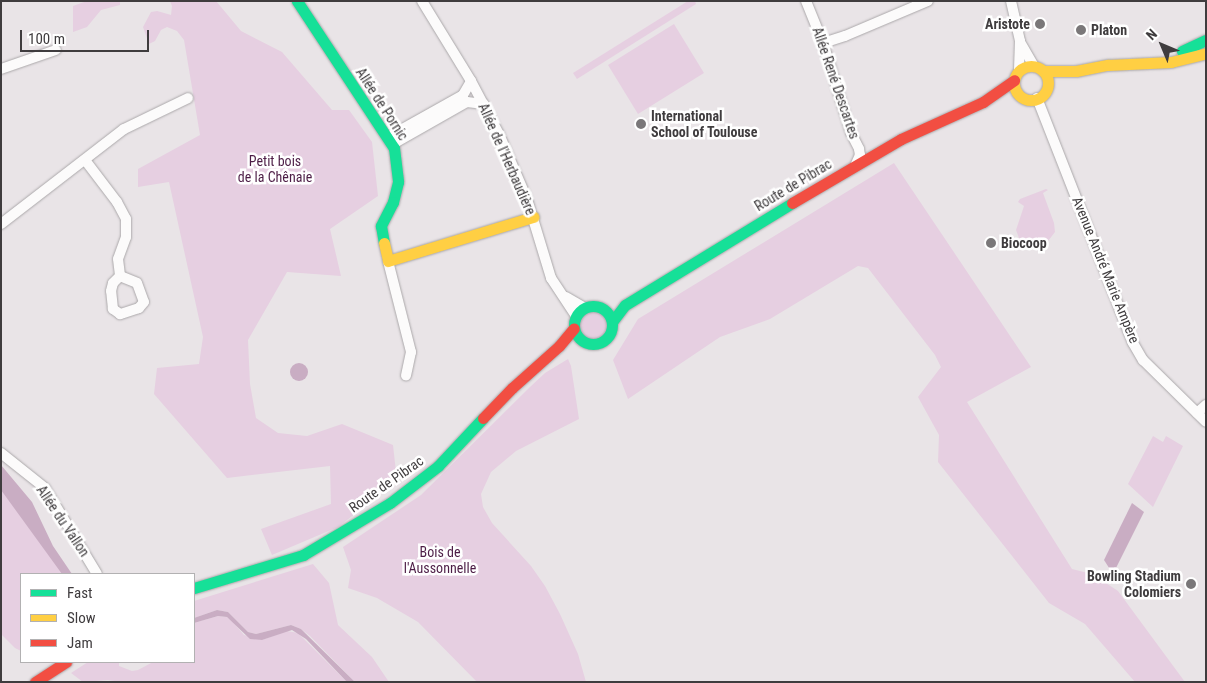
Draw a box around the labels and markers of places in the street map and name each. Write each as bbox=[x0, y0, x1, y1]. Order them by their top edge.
place label: Aristote bbox=[985, 16, 1030, 32]
marker: Aristote bbox=[1034, 18, 1046, 30]
place label: Platon bbox=[1091, 22, 1127, 38]
marker: Platon bbox=[1075, 24, 1087, 36]
place label: International School of Toulouse bbox=[651, 108, 758, 140]
marker: International School of Toulouse bbox=[635, 118, 647, 130]
place label: Biocoop bbox=[1001, 235, 1047, 251]
marker: Biocoop bbox=[985, 237, 997, 249]
place label: Bowling Stadium Colomiers bbox=[1087, 568, 1181, 600]
marker: Bowling Stadium Colomiers bbox=[1185, 578, 1197, 590]

